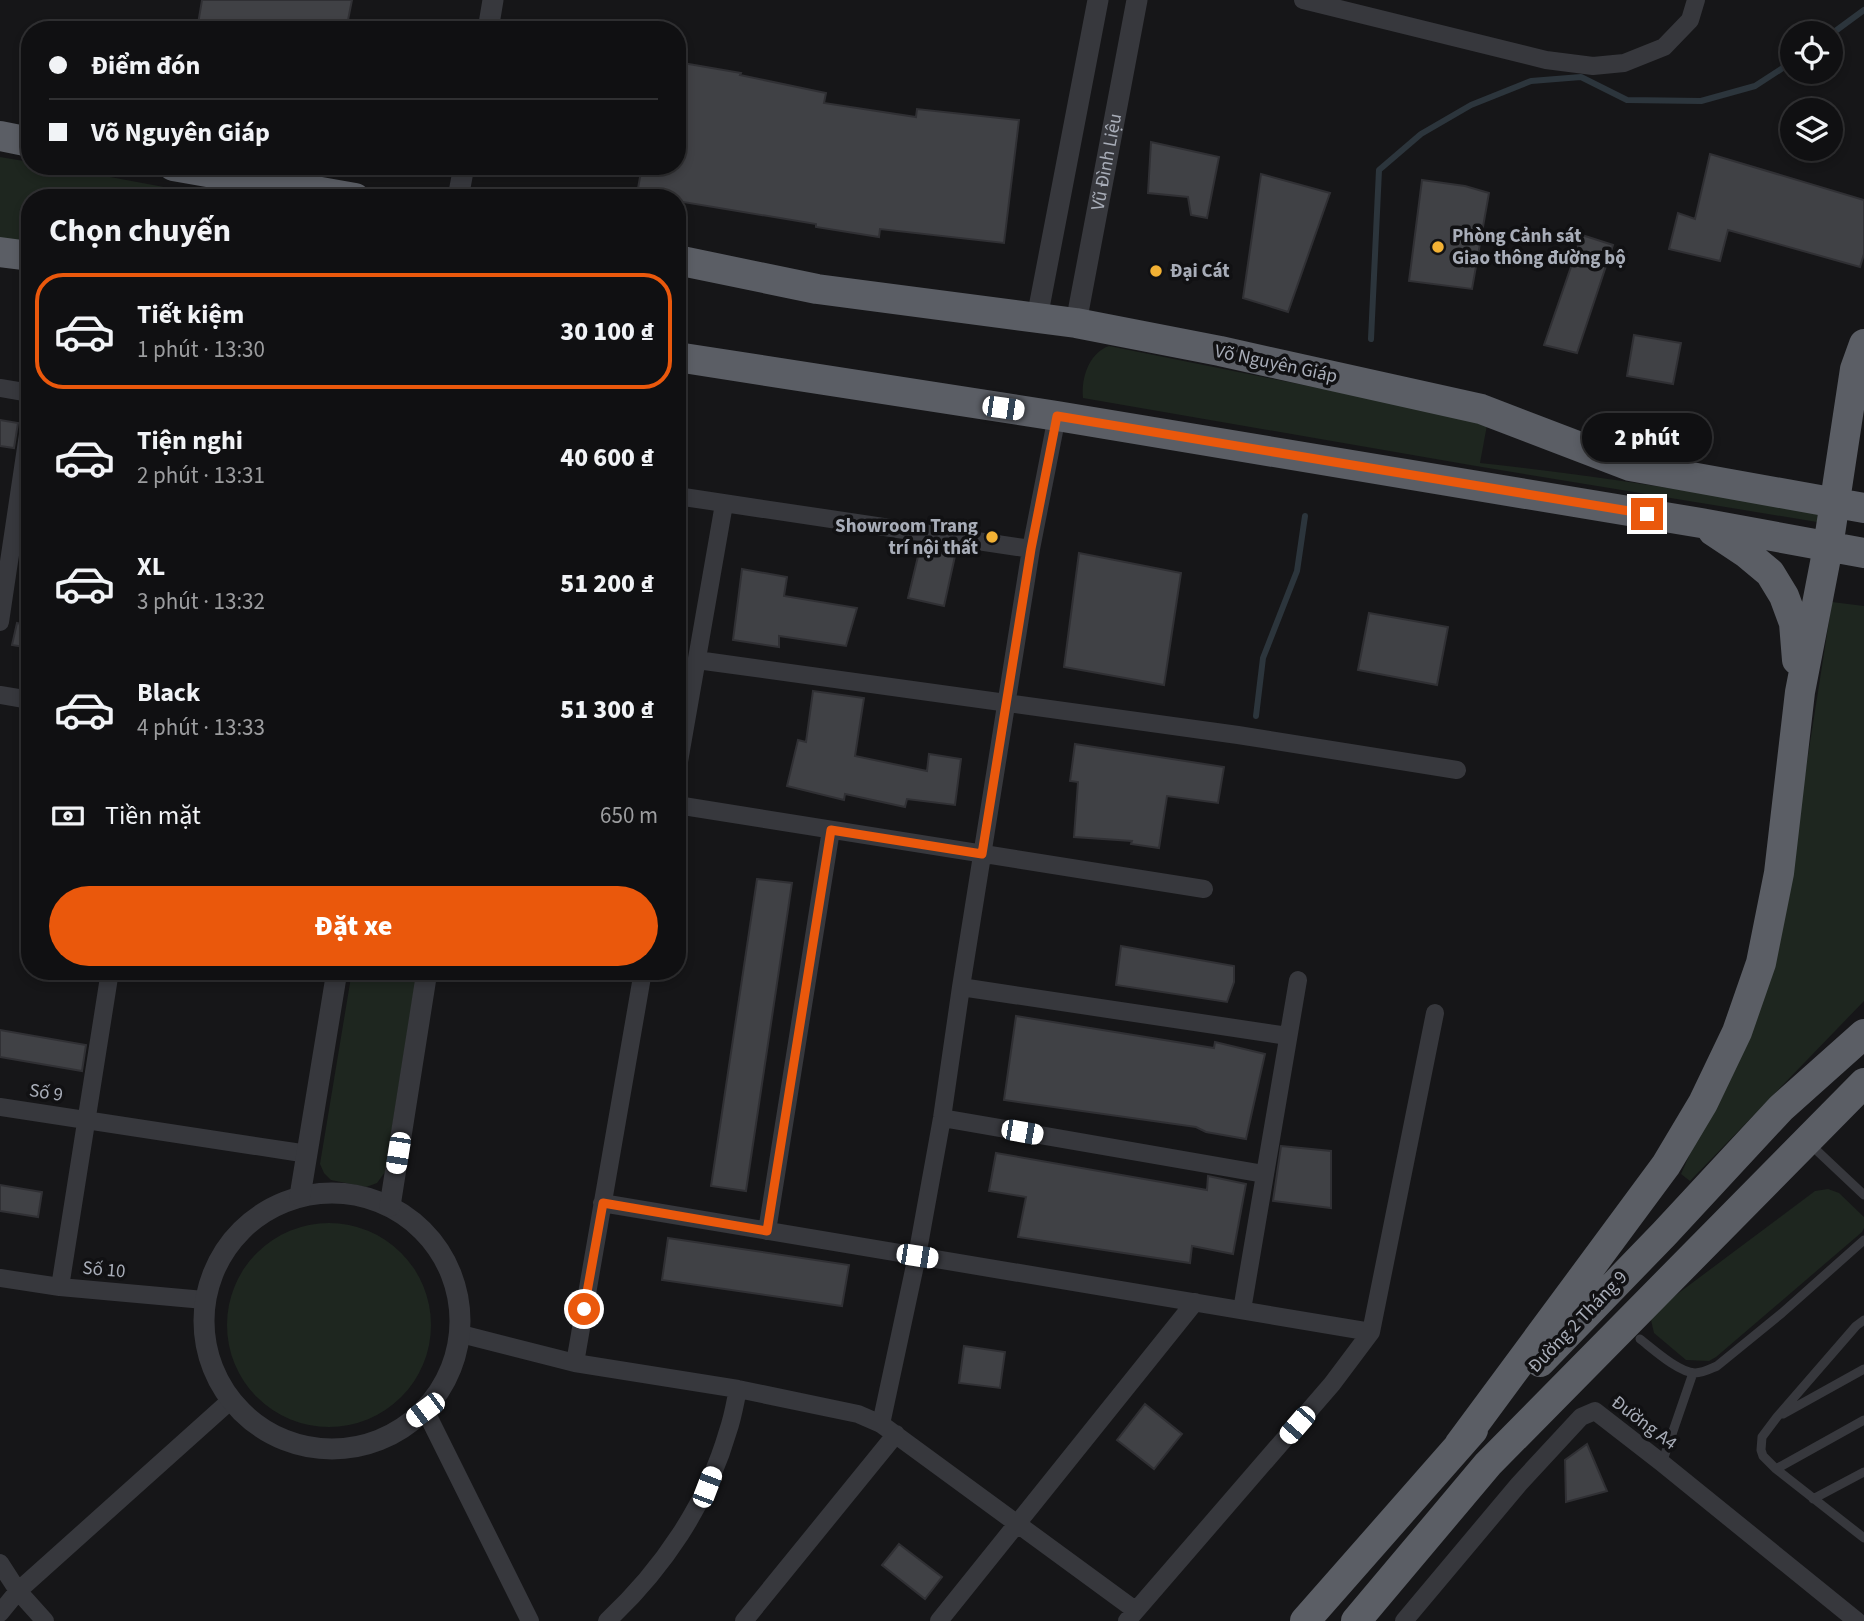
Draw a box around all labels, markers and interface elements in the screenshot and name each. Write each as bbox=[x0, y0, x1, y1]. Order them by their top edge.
map controls bbox=[1780, 21, 1843, 161]
button: locate bbox=[1780, 21, 1843, 84]
text: Điểm đón bbox=[91, 47, 200, 84]
button: layers bbox=[1780, 98, 1843, 161]
street label: Vũ Đình Liệu bbox=[1084, 111, 1129, 213]
text: Võ Nguyên Giáp bbox=[91, 114, 270, 151]
text: Chọn chuyến bbox=[49, 208, 231, 254]
place label: Phòng Cảnh sát Giao thông đường bộ bbox=[1452, 223, 1626, 272]
marker: Phòng Cảnh sát Giao thông đường bộ bbox=[1430, 239, 1446, 255]
place label: Đại Cát bbox=[1170, 258, 1230, 285]
marker: Đại Cát bbox=[1148, 263, 1164, 279]
text: Tiết kiệm bbox=[137, 296, 244, 333]
icon: car bbox=[53, 300, 116, 363]
text: 30 100 ₫ bbox=[560, 313, 654, 350]
text: 1 phút · 13:30 bbox=[137, 333, 265, 366]
street label: Võ Nguyên Giáp bbox=[1212, 338, 1340, 390]
car bbox=[981, 395, 1026, 421]
callout: 2 phút bbox=[1582, 412, 1712, 462]
text: 2 phút bbox=[1614, 421, 1680, 454]
text: Tiện nghi bbox=[137, 422, 243, 459]
icon: car bbox=[53, 426, 116, 489]
text: 40 600 ₫ bbox=[560, 439, 654, 476]
text: 2 phút · 13:31 bbox=[137, 459, 265, 492]
route end bbox=[1631, 498, 1663, 530]
place label: Showroom Trang trí nội thất bbox=[835, 513, 978, 562]
marker: Showroom Trang trí nội thất bbox=[984, 529, 1000, 545]
text: XL bbox=[137, 548, 165, 585]
icon: car bbox=[53, 552, 116, 615]
text: 51 200 ₫ bbox=[560, 565, 654, 602]
text: 3 phút · 13:32 bbox=[137, 585, 265, 618]
text: Black bbox=[137, 674, 200, 711]
icon: car bbox=[53, 678, 116, 741]
text: 51 300 ₫ bbox=[560, 691, 654, 728]
text: 4 phút · 13:33 bbox=[137, 711, 265, 744]
icon: cash bbox=[49, 797, 87, 835]
text: Tiền mặt bbox=[105, 797, 201, 834]
text: 650 m bbox=[600, 799, 658, 832]
button: Đặt xe bbox=[49, 886, 658, 966]
street label: Số 9 bbox=[27, 1077, 65, 1109]
car bbox=[1000, 1118, 1045, 1146]
car bbox=[385, 1131, 412, 1175]
car bbox=[895, 1242, 940, 1270]
street label: Số 10 bbox=[81, 1255, 127, 1285]
street label: Đường 2 Tháng 9 bbox=[1522, 1265, 1634, 1379]
route start bbox=[568, 1293, 600, 1325]
car bbox=[402, 1389, 449, 1431]
street label: Đường A4 bbox=[1605, 1389, 1683, 1457]
car bbox=[1276, 1402, 1319, 1448]
car bbox=[690, 1464, 725, 1510]

